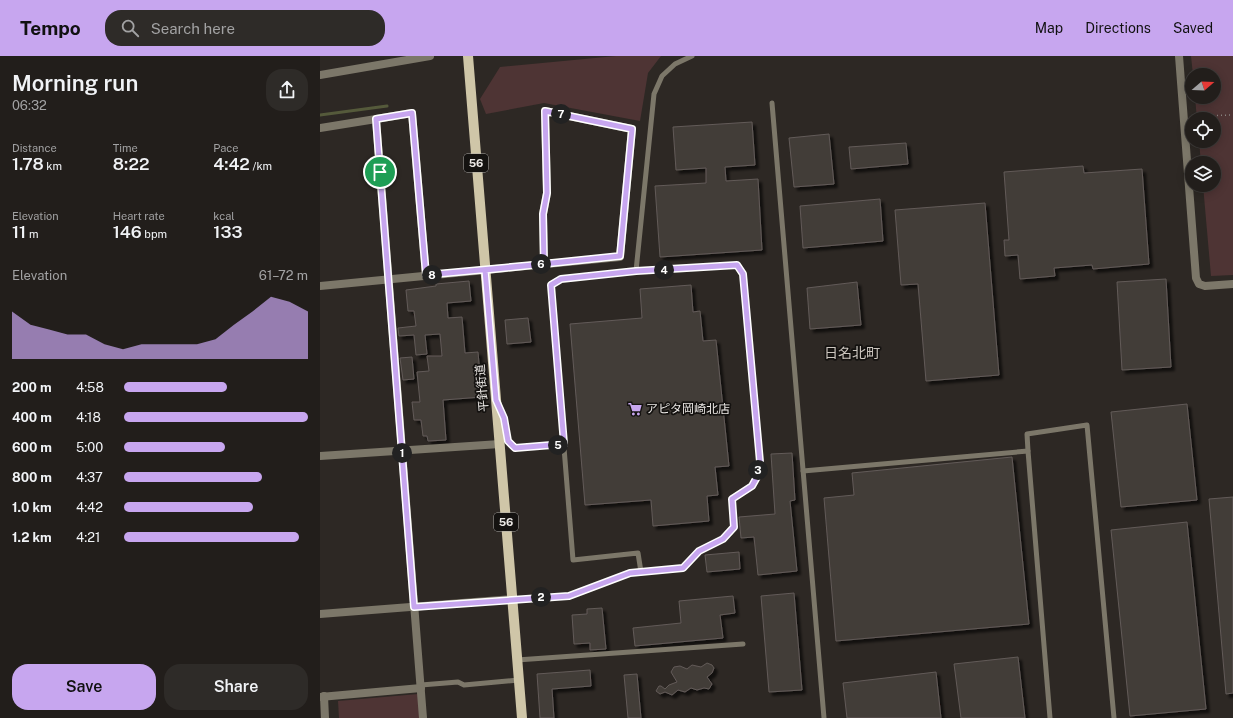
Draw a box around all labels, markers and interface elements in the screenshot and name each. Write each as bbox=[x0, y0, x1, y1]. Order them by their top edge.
search box bbox=[105, 10, 385, 46]
text: Tempo bbox=[20, 17, 81, 39]
icon: search bbox=[119, 17, 141, 39]
text: Search here bbox=[151, 20, 235, 37]
text: Map bbox=[1035, 20, 1063, 36]
text: Directions bbox=[1085, 20, 1151, 36]
text: Saved bbox=[1173, 20, 1213, 36]
north arrow bbox=[1185, 68, 1221, 104]
map controls bbox=[1185, 68, 1221, 192]
button: share bbox=[266, 69, 308, 111]
text: Morning run bbox=[12, 70, 138, 96]
text: 06:32 bbox=[12, 98, 47, 113]
pin: 7 bbox=[551, 104, 571, 124]
text: 7 bbox=[558, 108, 564, 120]
button: locate bbox=[1185, 112, 1221, 148]
text: Distance bbox=[12, 142, 57, 154]
text: Time bbox=[113, 142, 138, 154]
text: Pace bbox=[213, 142, 238, 154]
text: 1.78 bbox=[12, 154, 44, 174]
text: 8:22 bbox=[113, 154, 149, 174]
text: 4:42 bbox=[213, 154, 250, 174]
road number: 56 bbox=[464, 154, 488, 172]
pin bbox=[363, 155, 397, 189]
button: layers bbox=[1185, 156, 1221, 192]
text: km bbox=[44, 160, 62, 172]
text: /km bbox=[250, 160, 272, 172]
icon: arrive bbox=[369, 161, 391, 183]
text: Elevation bbox=[12, 210, 59, 222]
text: Heart rate bbox=[113, 210, 165, 222]
text: kcal bbox=[213, 210, 235, 222]
text: 11 bbox=[12, 222, 26, 242]
text: 146 bbox=[113, 222, 142, 242]
text: 133 bbox=[213, 222, 242, 242]
text: m bbox=[26, 228, 38, 240]
text: bpm bbox=[142, 228, 167, 240]
pin: 6 bbox=[531, 254, 551, 274]
text: 6 bbox=[537, 258, 545, 270]
pin: 4 bbox=[654, 260, 674, 280]
text: 4 bbox=[660, 264, 668, 276]
pin: 8 bbox=[422, 265, 442, 285]
text: Elevation bbox=[12, 268, 67, 283]
text: 61–72 m bbox=[259, 268, 308, 283]
text: 8 bbox=[428, 269, 436, 281]
district label: 日名北町 bbox=[824, 345, 880, 361]
street label: 平針街道 bbox=[473, 363, 491, 413]
text: 200 m bbox=[12, 380, 52, 395]
text: 4:58 bbox=[76, 380, 104, 395]
supermarket icon: アピタ岡崎北店 bbox=[627, 401, 643, 417]
place label: アピタ岡崎北店 bbox=[646, 402, 730, 416]
text: 400 m bbox=[12, 410, 52, 425]
text: 4:18 bbox=[76, 410, 101, 425]
pin: 5 bbox=[548, 435, 568, 455]
text: 5 bbox=[554, 439, 562, 451]
text: 600 m bbox=[12, 440, 52, 455]
text: 5:00 bbox=[76, 440, 103, 455]
pin: 1 bbox=[392, 443, 412, 463]
text: 1 bbox=[400, 447, 404, 459]
pin: 3 bbox=[748, 460, 768, 480]
text: 3 bbox=[754, 464, 762, 476]
text: 800 m bbox=[12, 470, 52, 485]
text: 4:37 bbox=[76, 470, 103, 485]
text: 1.0 km bbox=[12, 500, 52, 515]
text: 4:42 bbox=[76, 500, 103, 515]
road number: 56 bbox=[494, 513, 518, 531]
text: 1.2 km bbox=[12, 530, 52, 545]
text: 4:21 bbox=[76, 530, 100, 545]
pin: 2 bbox=[531, 587, 551, 607]
text: 2 bbox=[538, 591, 545, 603]
button: Save bbox=[12, 664, 156, 710]
button: Share bbox=[164, 664, 308, 710]

